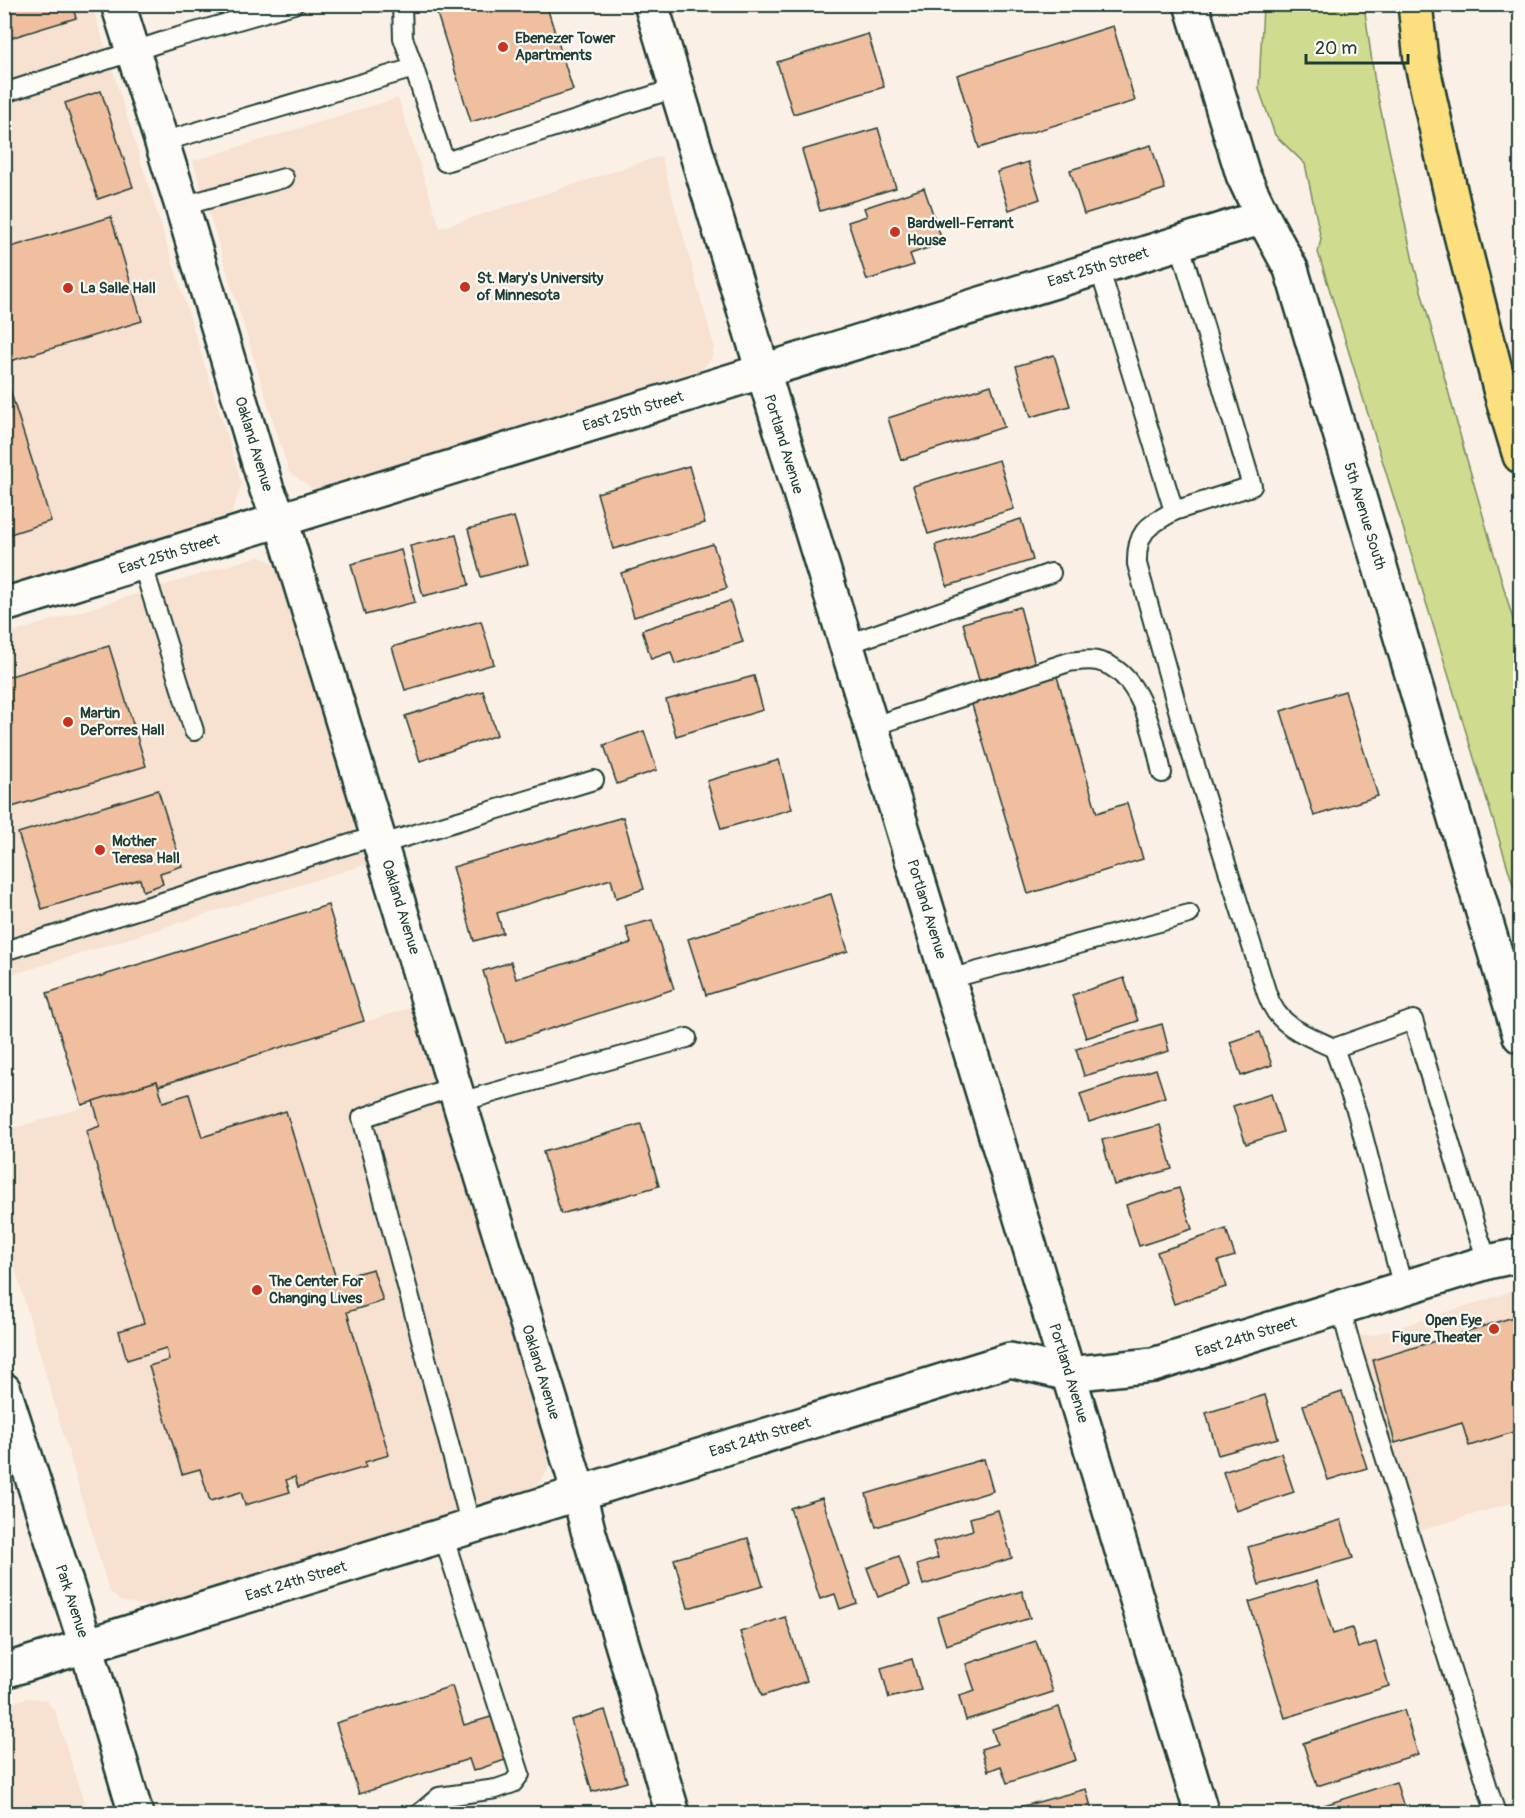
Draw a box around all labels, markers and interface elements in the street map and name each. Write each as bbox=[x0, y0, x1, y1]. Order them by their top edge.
scale bar bbox=[1306, 27, 1408, 65]
place label: Ebenezer Tower Apartments bbox=[515, 29, 616, 65]
text: 20 m bbox=[1315, 37, 1357, 60]
marker: Ebenezer Tower Apartments bbox=[496, 40, 510, 54]
place label: Bardwell-Ferrant House bbox=[907, 214, 1014, 250]
marker: Bardwell-Ferrant House bbox=[888, 225, 902, 239]
street label: East 25th Street bbox=[1045, 243, 1152, 292]
place label: St. Mary's University of Minnesota bbox=[476, 269, 604, 305]
place label: La Salle Hall bbox=[80, 279, 156, 298]
marker: St. Mary's University of Minnesota bbox=[458, 280, 472, 294]
marker: La Salle Hall bbox=[61, 281, 75, 295]
street label: East 25th Street bbox=[580, 387, 687, 436]
street label: Portland Avenue bbox=[759, 392, 808, 497]
street label: Oakland Avenue bbox=[230, 394, 277, 494]
street label: 5th Avenue South bbox=[1339, 460, 1390, 572]
street label: East 25th Street bbox=[116, 530, 223, 579]
place label: Martin DePorres Hall bbox=[80, 704, 165, 740]
marker: Martin DePorres Hall bbox=[61, 715, 75, 729]
place label: Mother Teresa Hall bbox=[111, 832, 180, 868]
marker: Mother Teresa Hall bbox=[93, 843, 107, 857]
street label: Oakland Avenue bbox=[377, 857, 424, 957]
street label: Portland Avenue bbox=[902, 857, 951, 962]
place label: The Center For Changing Lives bbox=[268, 1272, 364, 1308]
marker: The Center For Changing Lives bbox=[250, 1283, 264, 1297]
place label: Open Eye Figure Theater bbox=[1391, 1311, 1483, 1347]
street label: East 24th Street bbox=[1193, 1313, 1300, 1362]
street label: Portland Avenue bbox=[1044, 1321, 1093, 1426]
street label: Oakland Avenue bbox=[517, 1322, 564, 1422]
marker: Open Eye Figure Theater bbox=[1487, 1322, 1501, 1336]
street label: East 24th Street bbox=[707, 1413, 814, 1462]
street label: East 24th Street bbox=[243, 1557, 350, 1606]
street label: Park Avenue bbox=[51, 1562, 92, 1641]

